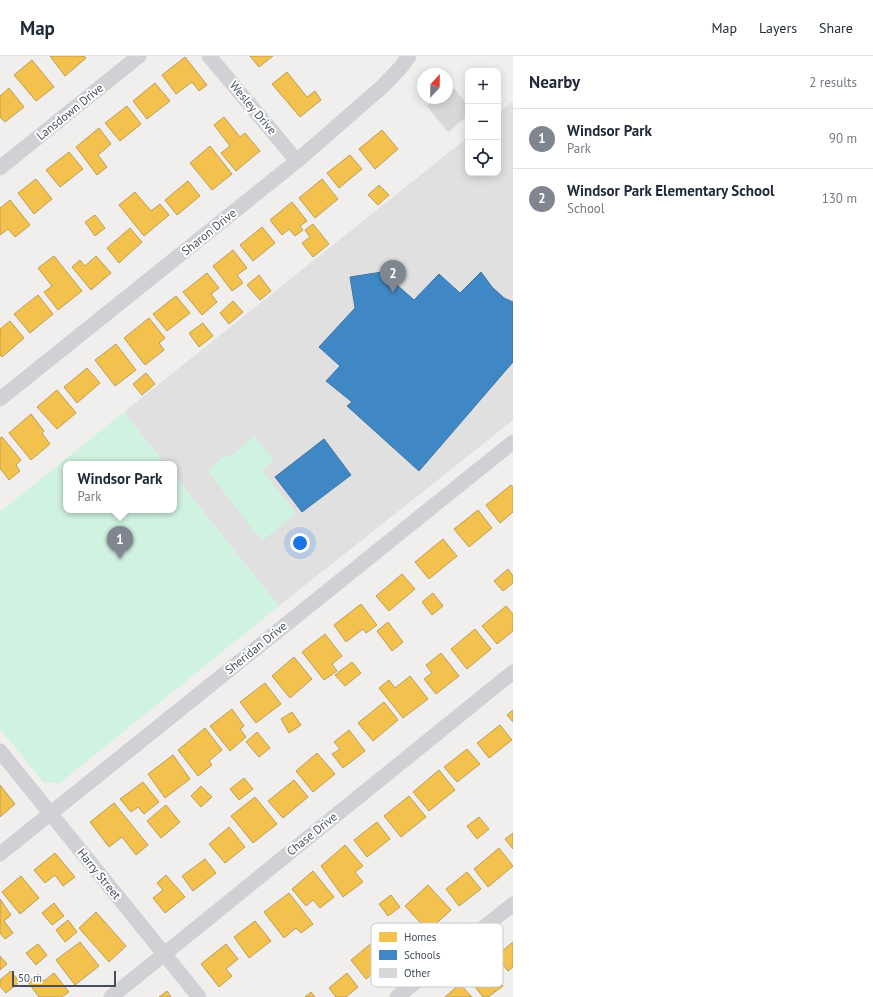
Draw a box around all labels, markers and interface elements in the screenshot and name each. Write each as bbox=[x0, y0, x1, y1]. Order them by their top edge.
text: Map bbox=[20, 16, 55, 40]
text: Map bbox=[711, 19, 737, 37]
text: Layers bbox=[759, 19, 797, 37]
text: Share bbox=[819, 19, 853, 37]
north arrow bbox=[417, 68, 453, 104]
map controls bbox=[465, 68, 501, 176]
button: + bbox=[465, 68, 501, 104]
text: Nearby bbox=[529, 71, 580, 93]
text: 2 results bbox=[809, 74, 857, 91]
street label: Wesley Drive bbox=[227, 78, 280, 137]
street label: Lansdown Drive bbox=[33, 80, 106, 143]
button: − bbox=[465, 104, 501, 140]
text: Windsor Park bbox=[567, 121, 652, 140]
text: 1 bbox=[538, 130, 546, 147]
text: 90 m bbox=[829, 130, 857, 147]
button: locate bbox=[465, 140, 501, 176]
text: Park bbox=[567, 140, 591, 157]
text: Windsor Park Elementary School bbox=[567, 181, 774, 200]
text: 2 bbox=[538, 190, 546, 207]
text: 130 m bbox=[822, 190, 857, 207]
text: School bbox=[567, 200, 605, 217]
street label: Sharon Drive bbox=[178, 205, 239, 258]
pin: 2 bbox=[380, 260, 406, 293]
popup bbox=[63, 461, 177, 513]
text: Windsor Park bbox=[78, 469, 162, 488]
text: Park bbox=[78, 488, 101, 505]
pin: 1 bbox=[107, 526, 133, 559]
your location bbox=[290, 533, 310, 553]
street label: Sheridan Drive bbox=[222, 618, 290, 677]
street label: Chase Drive bbox=[283, 809, 340, 859]
street label: Harry Street bbox=[74, 845, 124, 902]
legend bbox=[371, 923, 503, 987]
text: Homes bbox=[404, 930, 437, 944]
text: Schools bbox=[404, 948, 441, 962]
text: Other bbox=[404, 966, 431, 980]
scale bar bbox=[12, 969, 116, 988]
text: 50 m bbox=[18, 971, 42, 985]

